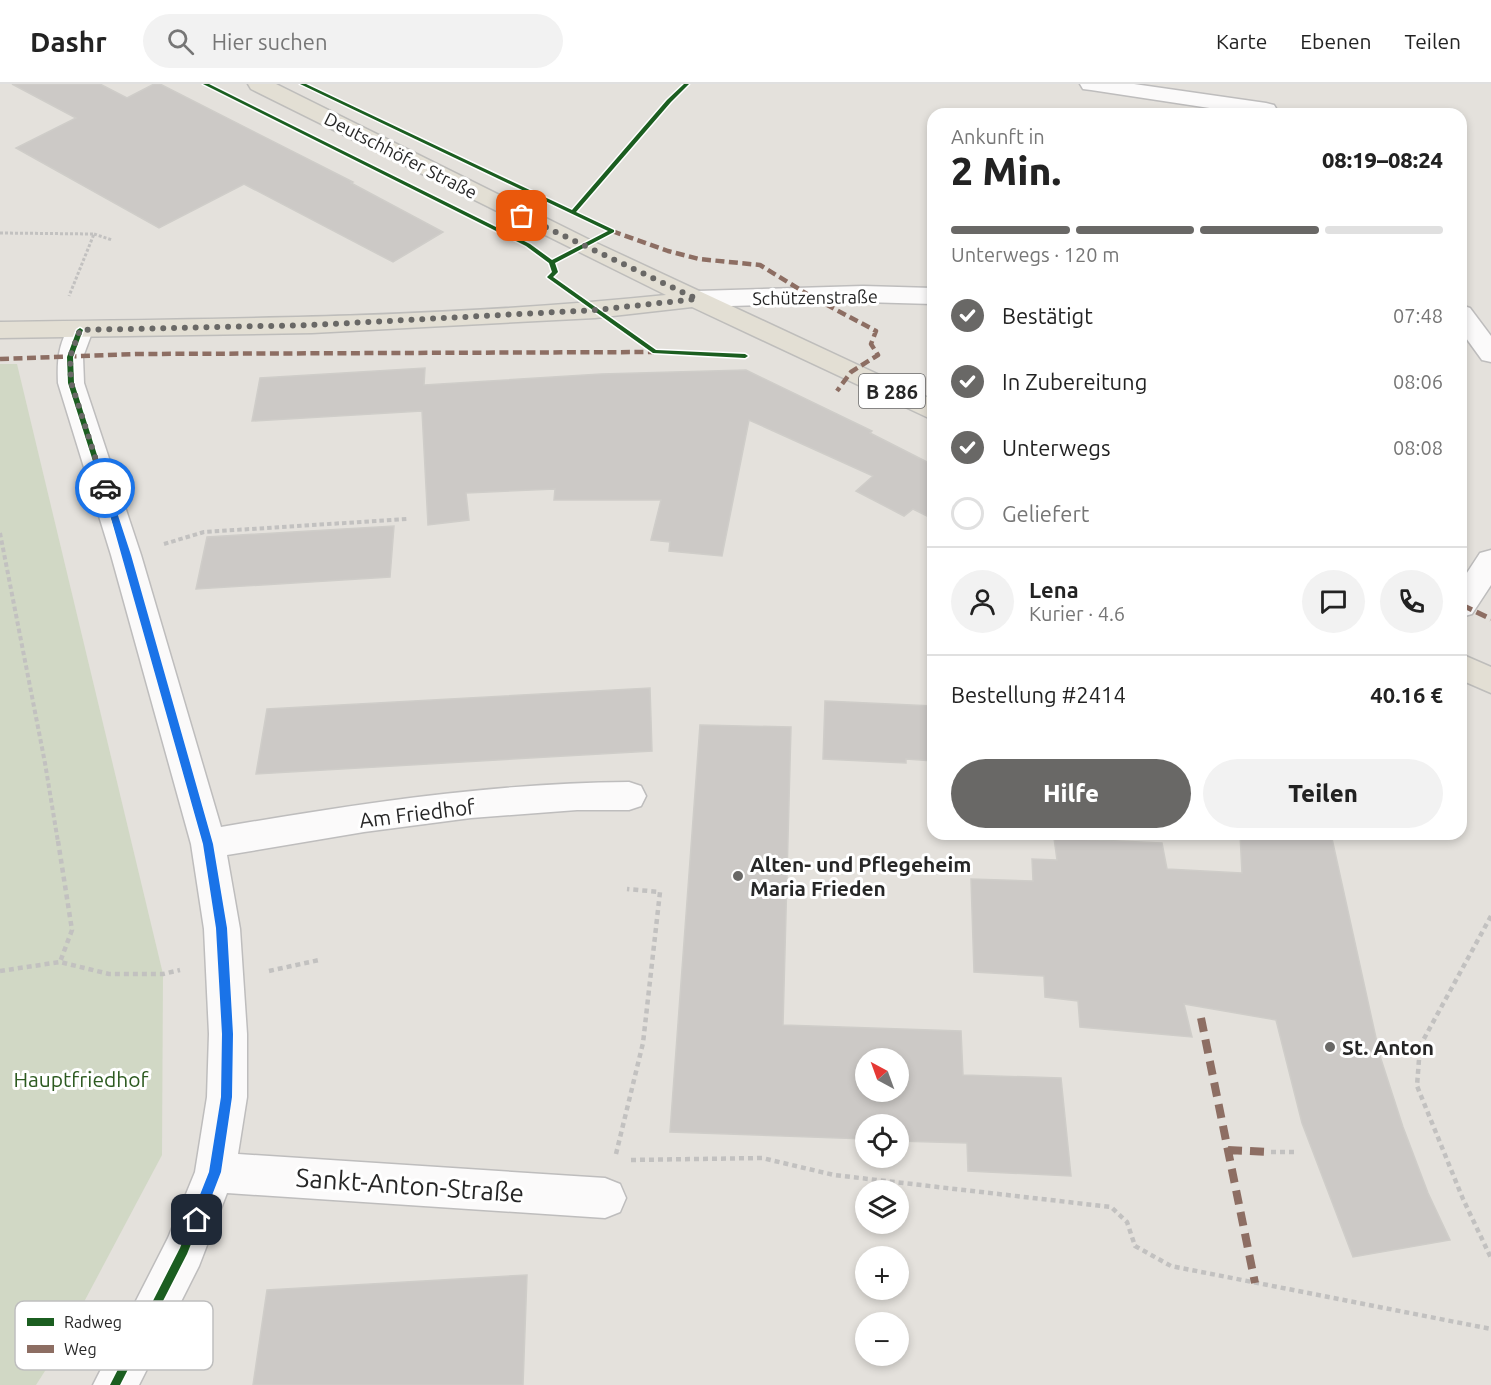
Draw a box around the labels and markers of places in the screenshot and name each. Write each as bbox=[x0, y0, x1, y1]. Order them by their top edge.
pin bbox=[496, 190, 547, 241]
place label: Alten- und Pflegeheim Maria Frieden bbox=[750, 852, 971, 900]
marker: Alten- und Pflegeheim Maria Frieden bbox=[731, 869, 745, 883]
place label: St. Anton bbox=[1342, 1035, 1434, 1059]
marker: St. Anton bbox=[1323, 1040, 1337, 1054]
pin bbox=[171, 1194, 222, 1245]

